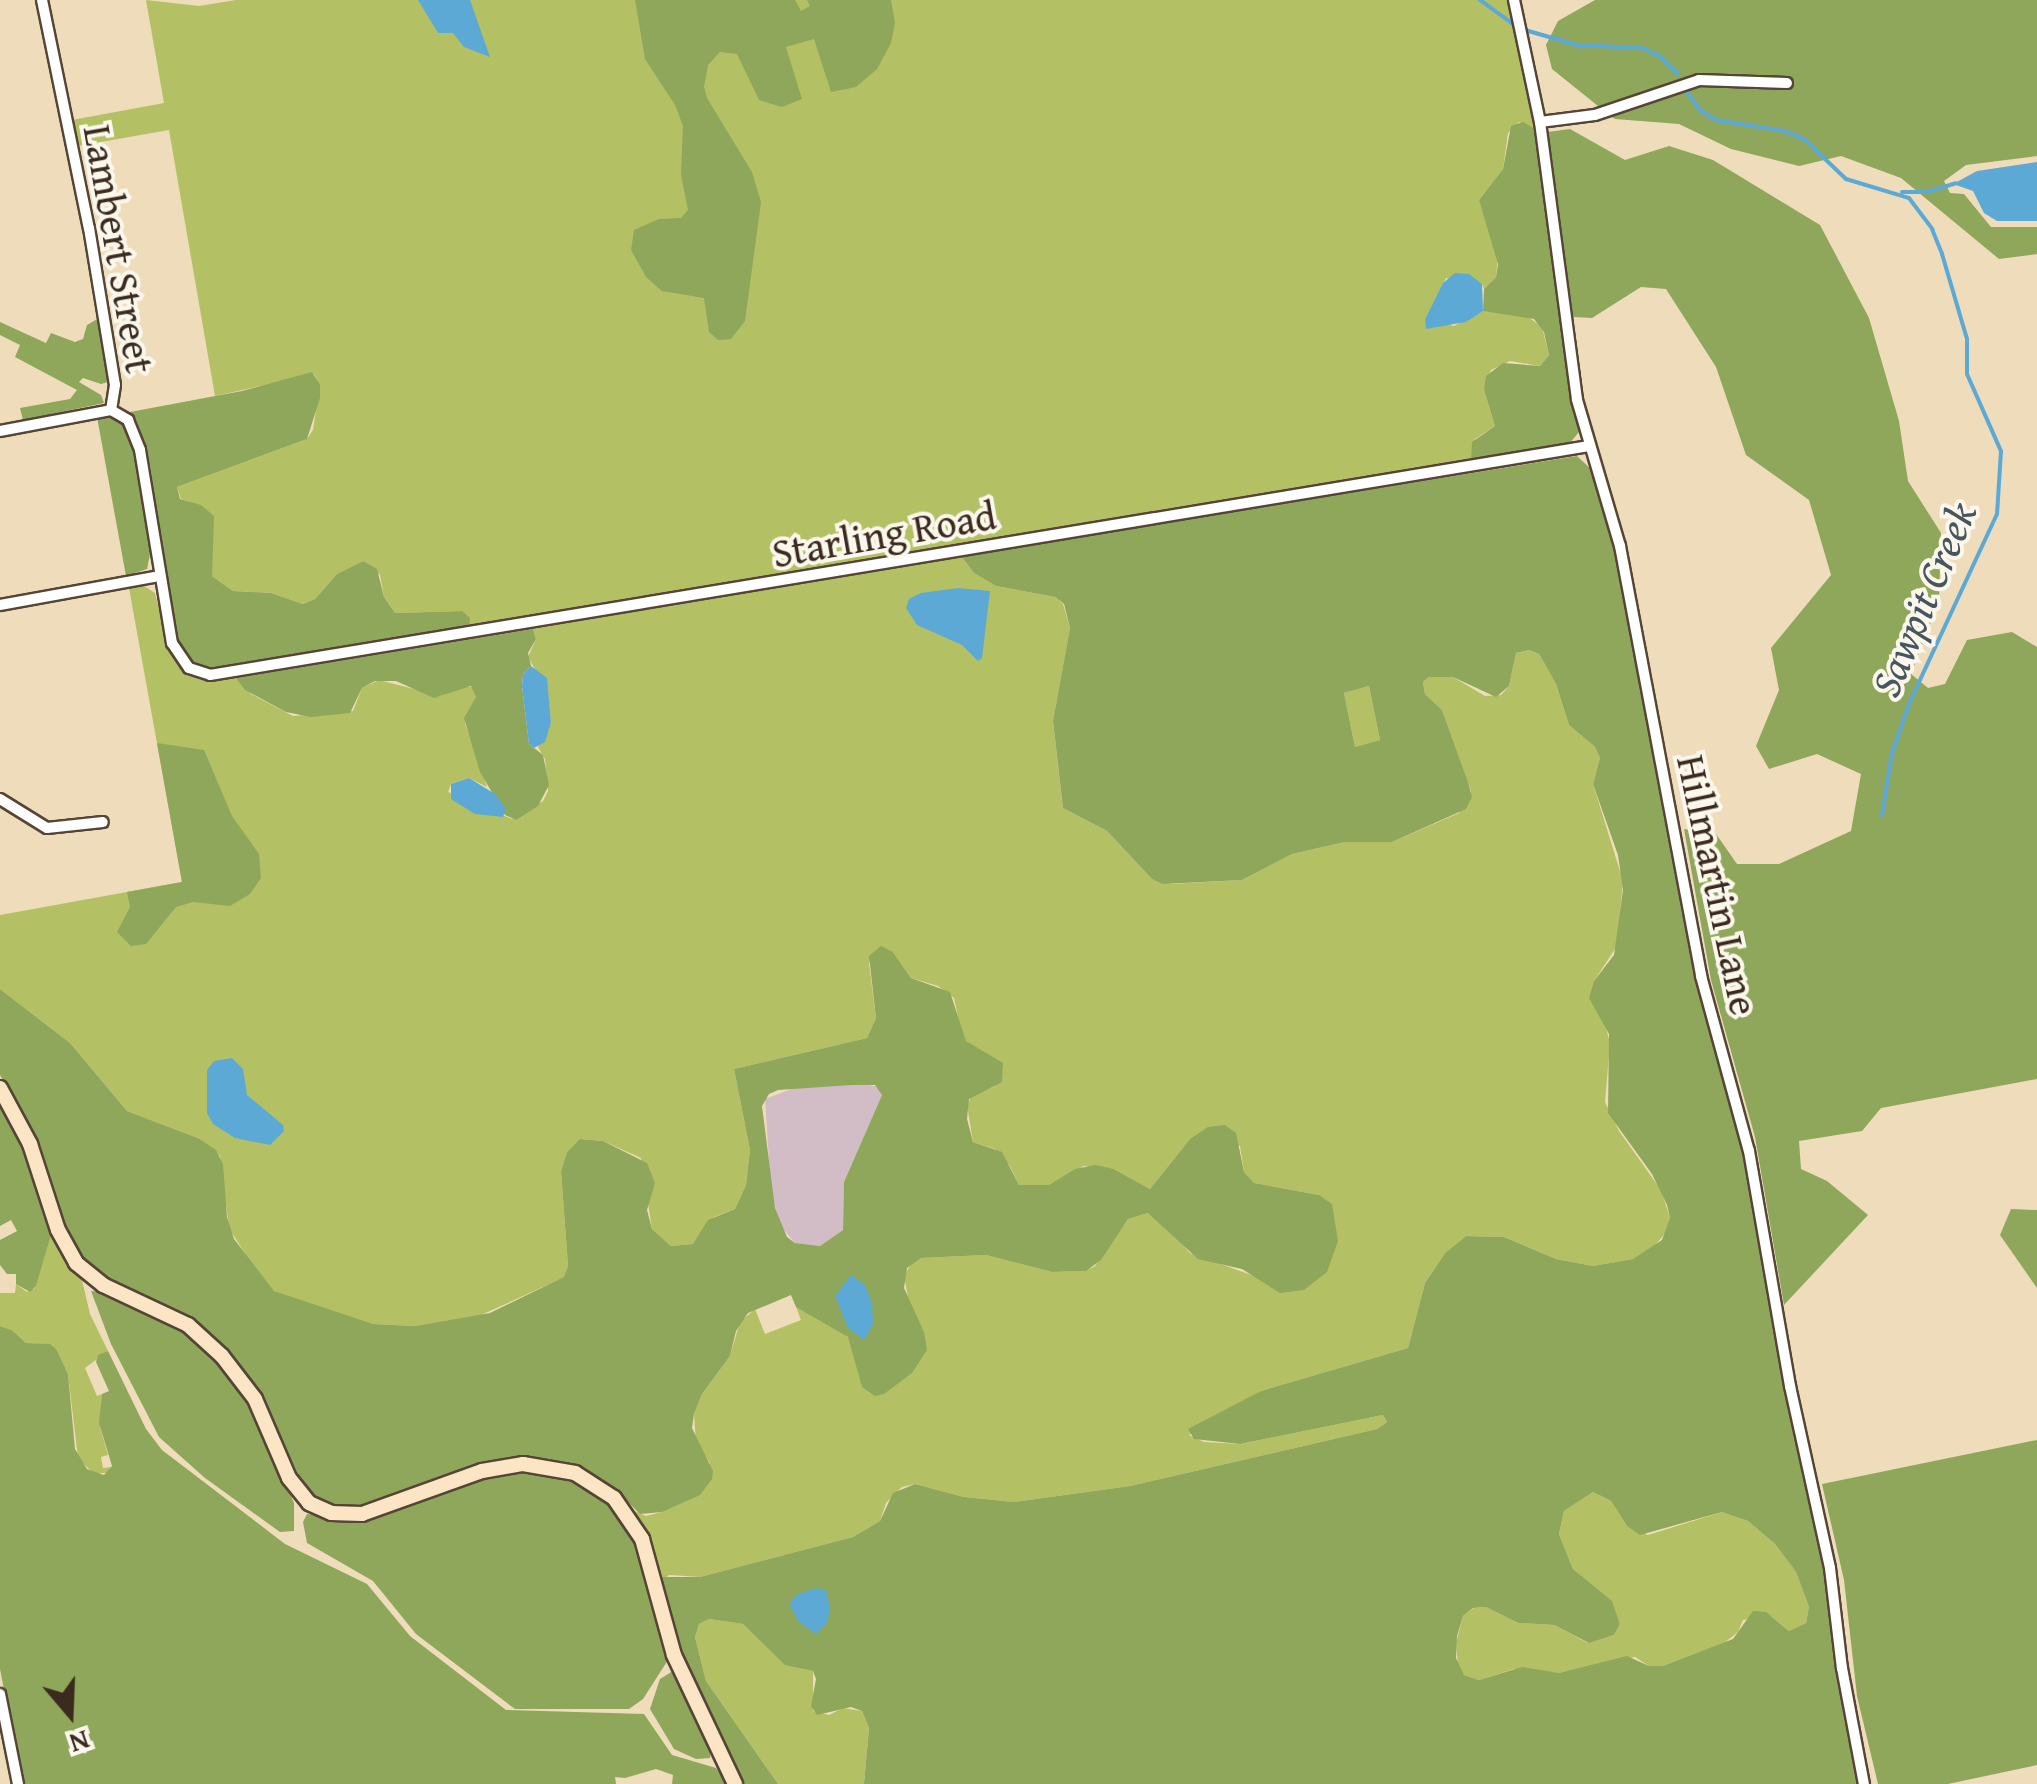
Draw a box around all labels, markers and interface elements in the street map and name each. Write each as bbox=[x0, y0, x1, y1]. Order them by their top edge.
street label: Lambert Street bbox=[74, 121, 164, 377]
street label: Starling Road bbox=[768, 491, 1000, 577]
water label: Sawpit Creek bbox=[1860, 494, 1986, 704]
street label: Hillmartin Lane bbox=[1667, 751, 1769, 1019]
north arrow bbox=[20, 1664, 120, 1764]
text: N bbox=[64, 1720, 95, 1765]

